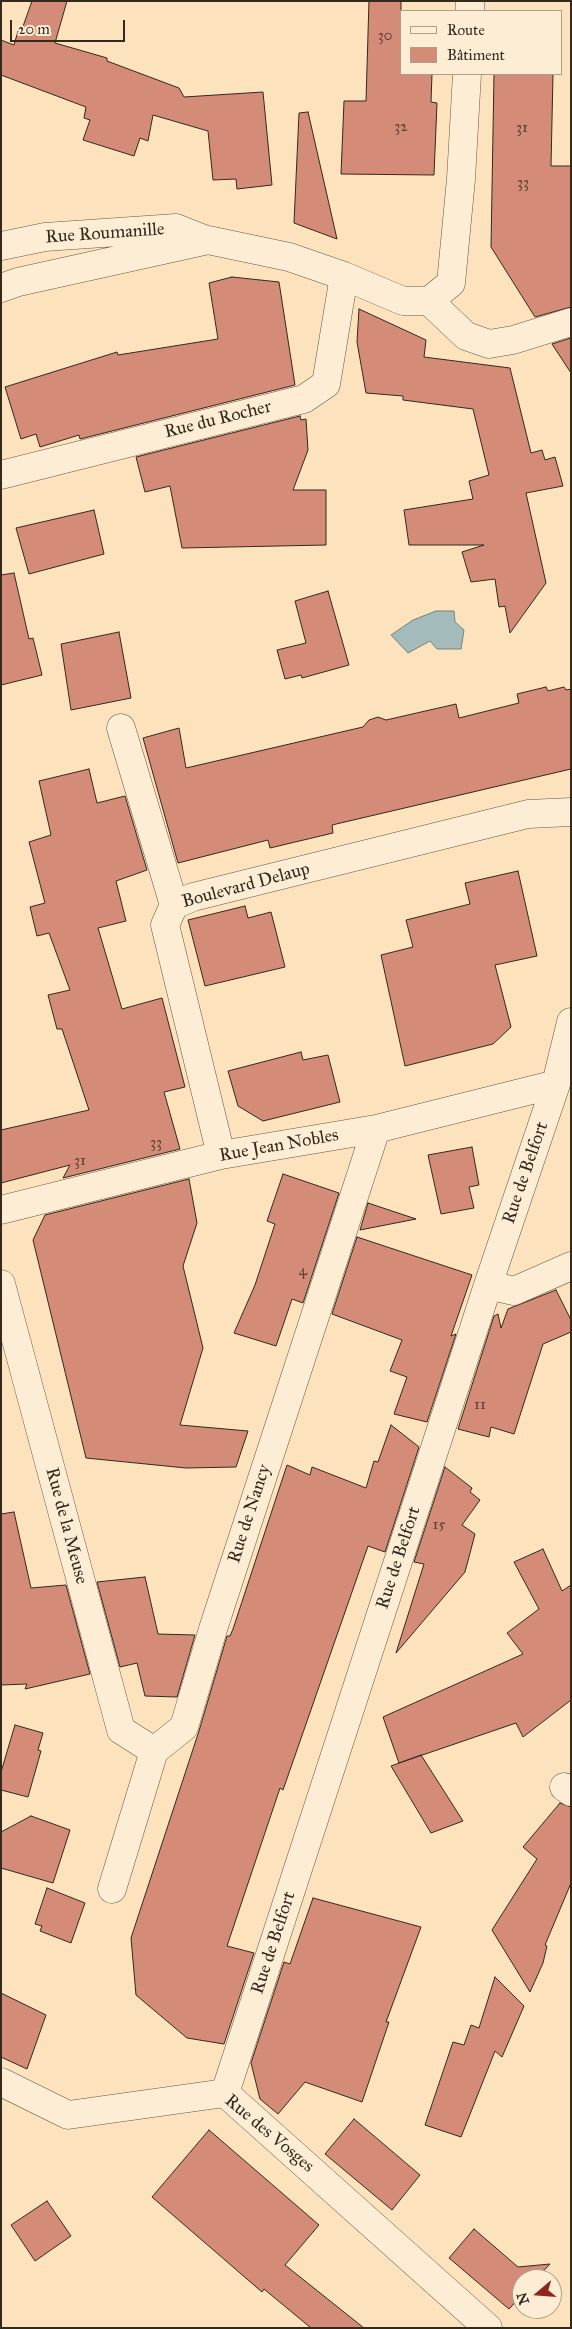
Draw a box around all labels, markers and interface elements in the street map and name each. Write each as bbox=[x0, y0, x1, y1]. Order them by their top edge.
scale bar bbox=[12, 10, 128, 42]
legend bbox=[400, 10, 562, 75]
text: 20 m bbox=[18, 20, 50, 38]
text: Route bbox=[447, 21, 485, 39]
house number: 30 bbox=[378, 27, 392, 45]
text: Bâtiment bbox=[447, 46, 505, 64]
house number: 32 bbox=[394, 118, 408, 136]
house number: 31 bbox=[516, 119, 528, 137]
house number: 33 bbox=[517, 174, 529, 192]
street label: Rue Roumanille bbox=[45, 219, 165, 249]
street label: Rue du Rocher bbox=[162, 396, 274, 444]
street label: Boulevard Delaup bbox=[180, 859, 312, 913]
street label: Rue de Belfort bbox=[498, 1119, 554, 1227]
street label: Rue Jean Nobles bbox=[218, 1125, 340, 1167]
house number: 33 bbox=[150, 1134, 162, 1152]
house number: 31 bbox=[74, 1152, 86, 1170]
house number: 4 bbox=[299, 1262, 307, 1280]
house number: 11 bbox=[474, 1396, 486, 1414]
street label: Rue de Nancy bbox=[224, 1462, 276, 1566]
street label: Rue de la Meuse bbox=[40, 1465, 92, 1587]
street label: Rue de Belfort bbox=[372, 1504, 426, 1612]
house number: 15 bbox=[433, 1516, 445, 1534]
street label: Rue de Belfort bbox=[247, 1889, 301, 1997]
street label: Rue des Vosges bbox=[220, 2090, 318, 2178]
north arrow bbox=[512, 2269, 562, 2319]
text: N bbox=[513, 2290, 533, 2307]

